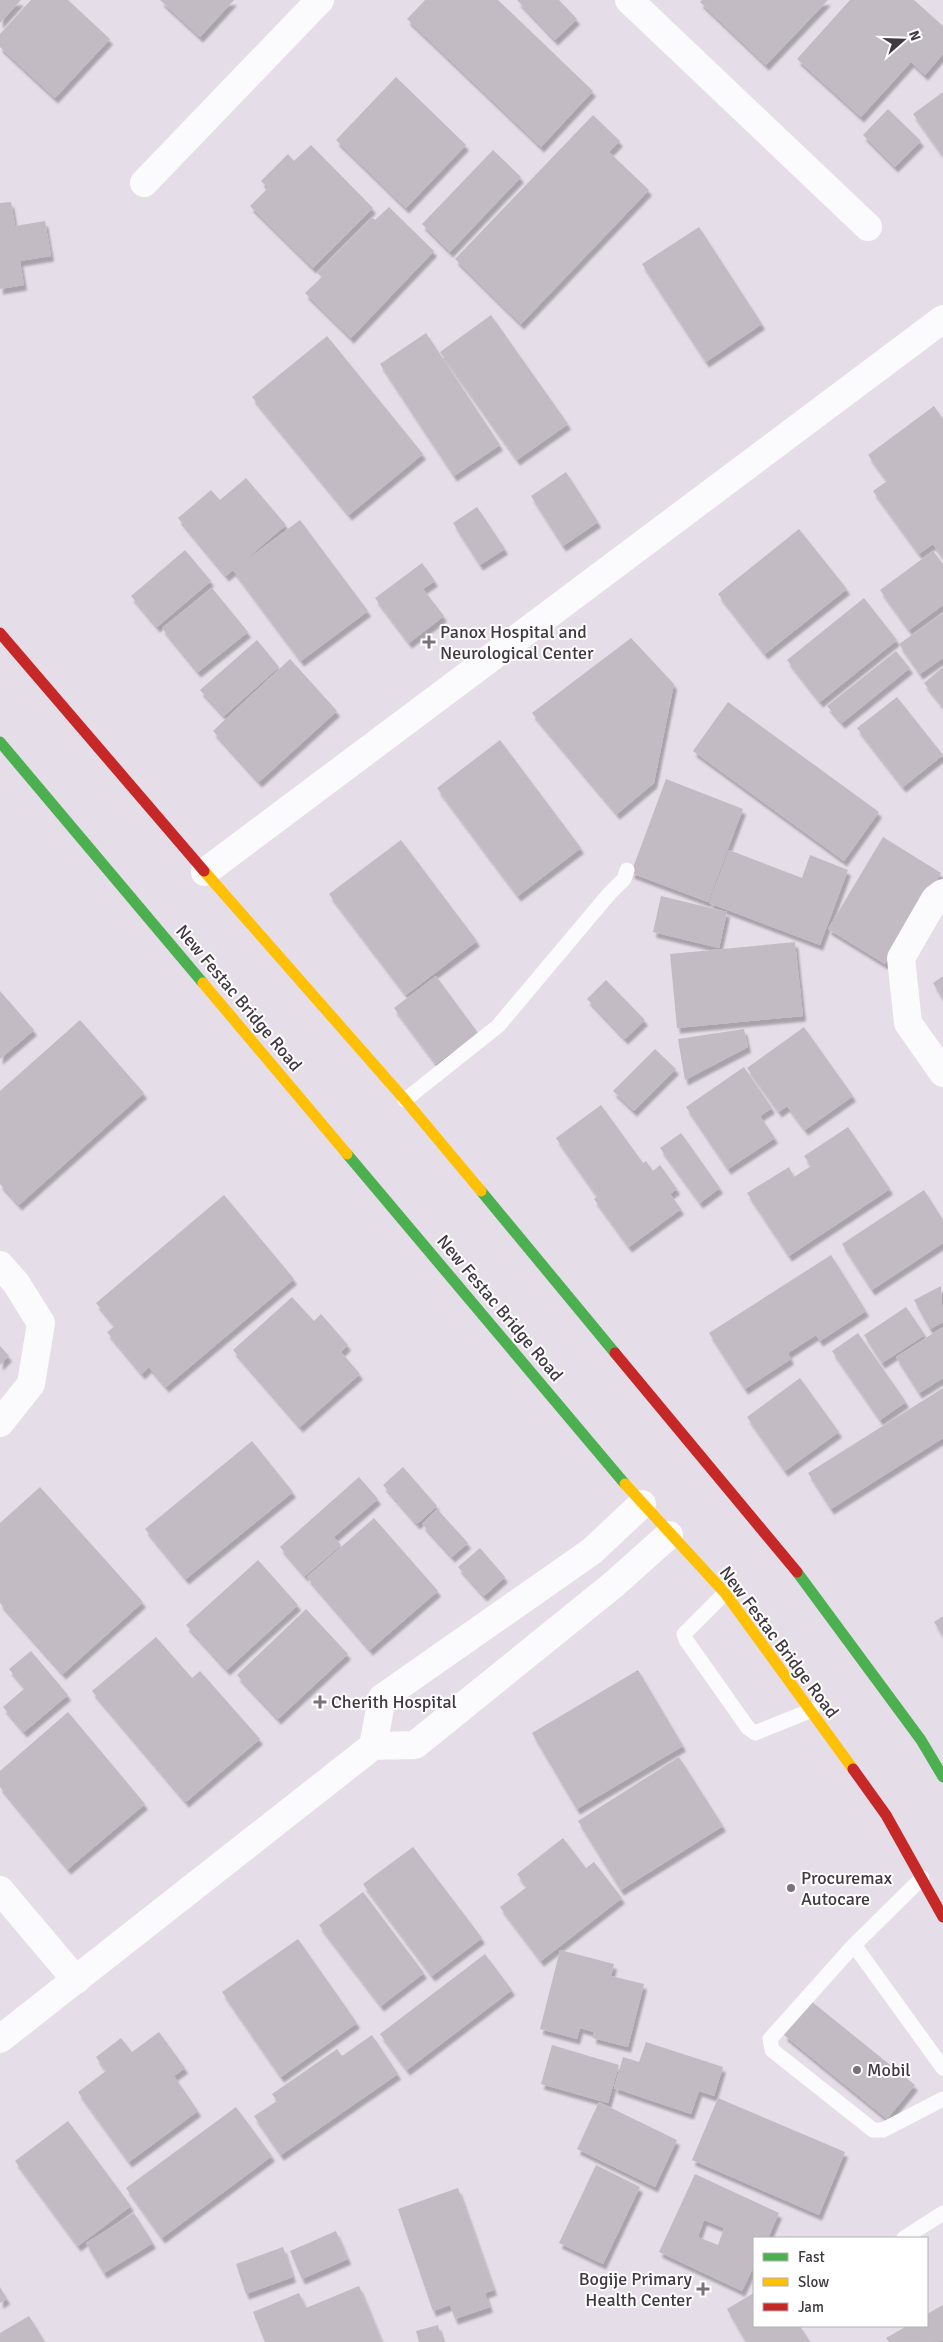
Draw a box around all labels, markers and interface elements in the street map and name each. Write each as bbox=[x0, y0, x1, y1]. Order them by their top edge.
north arrow bbox=[878, 15, 928, 65]
text: N bbox=[905, 28, 924, 43]
place label: Panox Hospital and Neurological Center bbox=[440, 621, 594, 664]
marker: Panox Hospital and Neurological Center bbox=[422, 635, 436, 649]
street label: New Festac Bridge Road bbox=[171, 920, 307, 1076]
street label: New Festac Bridge Road bbox=[432, 1230, 568, 1386]
street label: New Festac Bridge Road bbox=[715, 1562, 843, 1722]
place label: Cherith Hospital bbox=[331, 1691, 457, 1713]
marker: Cherith Hospital bbox=[313, 1695, 327, 1709]
place label: Procuremax Autocare bbox=[801, 1867, 893, 1910]
marker: Procuremax Autocare bbox=[785, 1882, 797, 1894]
place label: Mobil bbox=[867, 2059, 911, 2081]
marker: Mobil bbox=[851, 2064, 863, 2076]
legend bbox=[753, 2237, 928, 2327]
text: Fast bbox=[798, 2248, 825, 2266]
place label: Bogije Primary Health Center bbox=[579, 2268, 693, 2311]
text: Slow bbox=[798, 2273, 829, 2291]
marker: Bogije Primary Health Center bbox=[696, 2282, 710, 2296]
text: Jam bbox=[798, 2298, 824, 2316]

